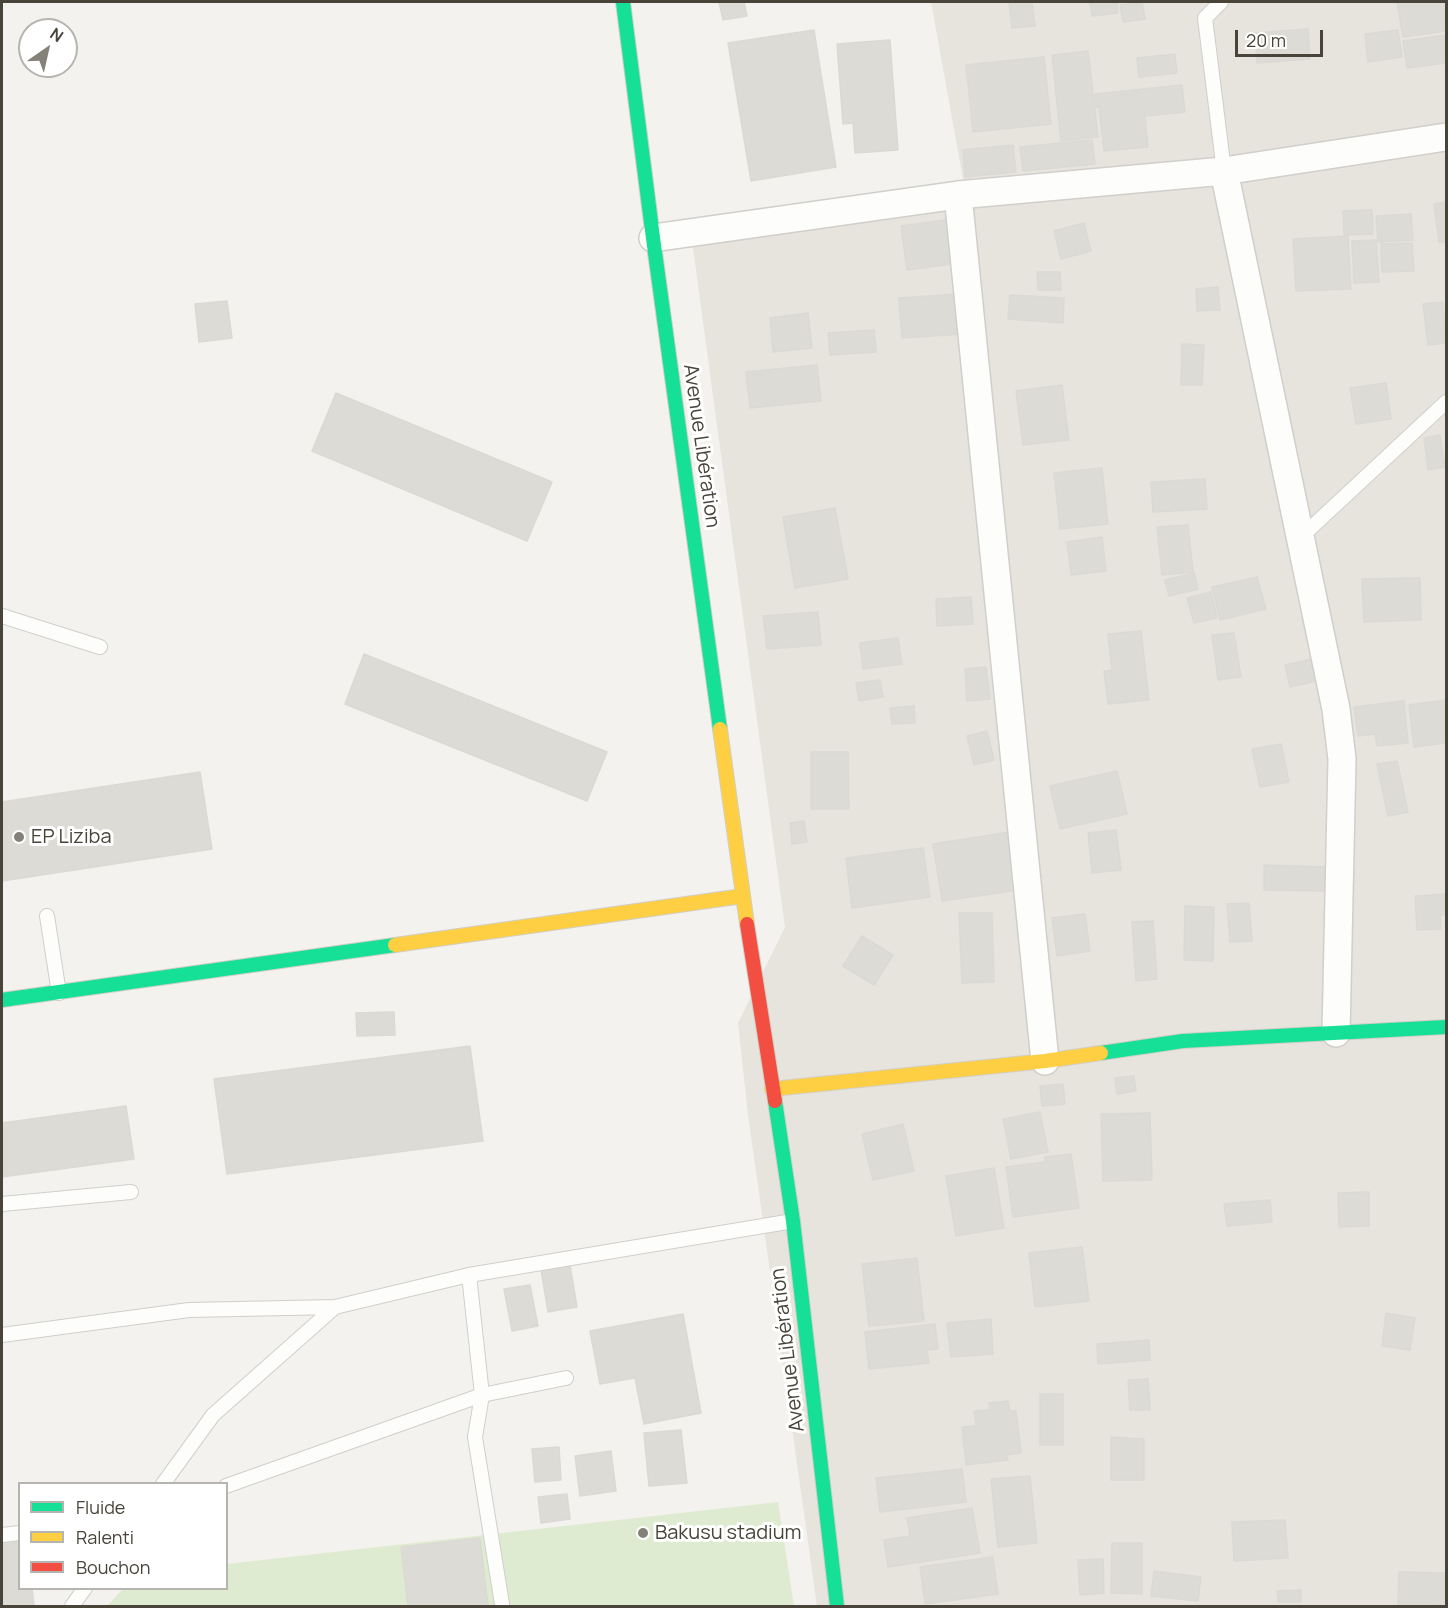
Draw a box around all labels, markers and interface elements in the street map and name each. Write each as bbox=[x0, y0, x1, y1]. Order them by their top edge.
north arrow bbox=[18, 18, 78, 78]
scale bar bbox=[1238, 18, 1326, 56]
text: N bbox=[46, 22, 68, 47]
text: 20 m bbox=[1246, 28, 1286, 52]
street label: Avenue Libération bbox=[678, 363, 724, 529]
place label: EP Liziba bbox=[31, 825, 112, 849]
marker: EP Liziba bbox=[12, 830, 26, 844]
street label: Avenue Libération bbox=[766, 1267, 810, 1433]
legend bbox=[18, 1482, 228, 1590]
text: Fluide bbox=[76, 1495, 125, 1519]
place label: Bakusu stadium bbox=[655, 1521, 802, 1545]
text: Ralenti bbox=[76, 1525, 134, 1549]
marker: Bakusu stadium bbox=[636, 1526, 650, 1540]
text: Bouchon bbox=[76, 1555, 150, 1579]

